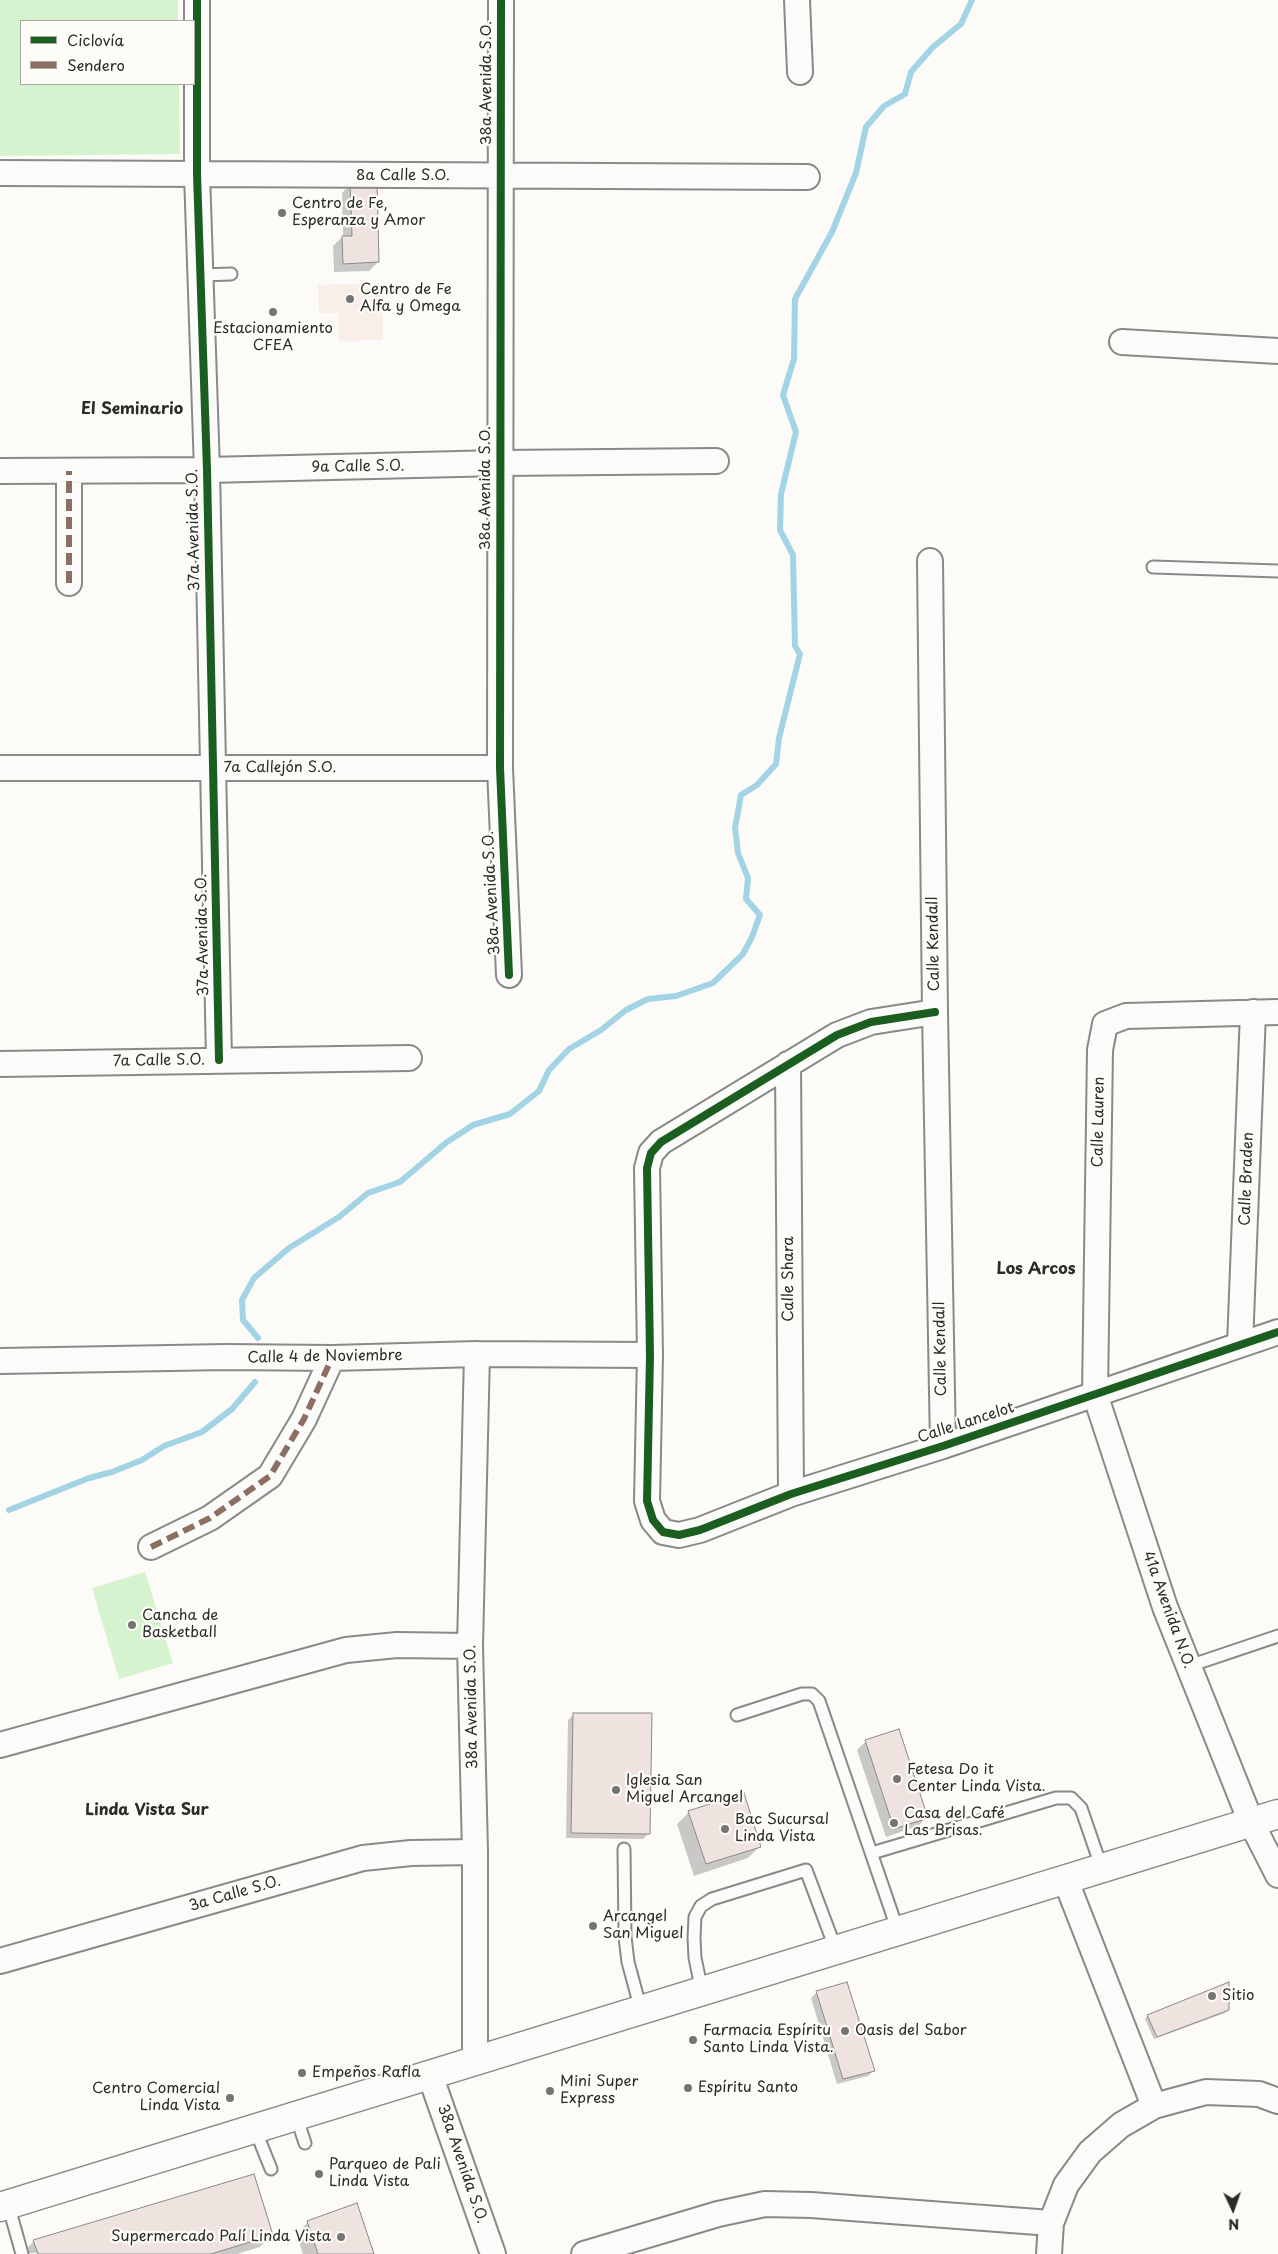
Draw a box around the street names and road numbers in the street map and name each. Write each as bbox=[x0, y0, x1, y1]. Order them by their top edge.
street label: 38a Avenida S.O. bbox=[478, 21, 496, 145]
street label: 8a Calle S.O. bbox=[356, 167, 450, 185]
street label: 38a Avenida S.O. bbox=[477, 426, 495, 550]
street label: 9a Calle S.O. bbox=[311, 457, 405, 477]
street label: 37a Avenida S.O. bbox=[184, 468, 204, 592]
street label: 7a Callejón S.O. bbox=[223, 759, 337, 777]
street label: 38a Avenida S.O. bbox=[480, 830, 504, 956]
street label: 37a Avenida S.O. bbox=[193, 873, 213, 997]
street label: Calle Kendall bbox=[924, 896, 944, 992]
street label: 7a Calle S.O. bbox=[113, 1051, 205, 1071]
street label: Calle Lauren bbox=[1089, 1077, 1109, 1167]
street label: Calle Braden bbox=[1236, 1132, 1258, 1226]
street label: Calle Shara bbox=[780, 1236, 798, 1322]
street label: Calle Kendall bbox=[931, 1301, 951, 1397]
street label: Calle 4 de Noviembre bbox=[247, 1347, 403, 1367]
street label: Calle Lancelot bbox=[915, 1399, 1017, 1447]
street label: 41a Avenida N.O. bbox=[1138, 1549, 1198, 1671]
street label: 38a Avenida S.O. bbox=[462, 1645, 482, 1769]
street label: 3a Calle S.O. bbox=[187, 1872, 283, 1916]
street label: 38a Avenida S.O. bbox=[433, 2102, 491, 2226]

